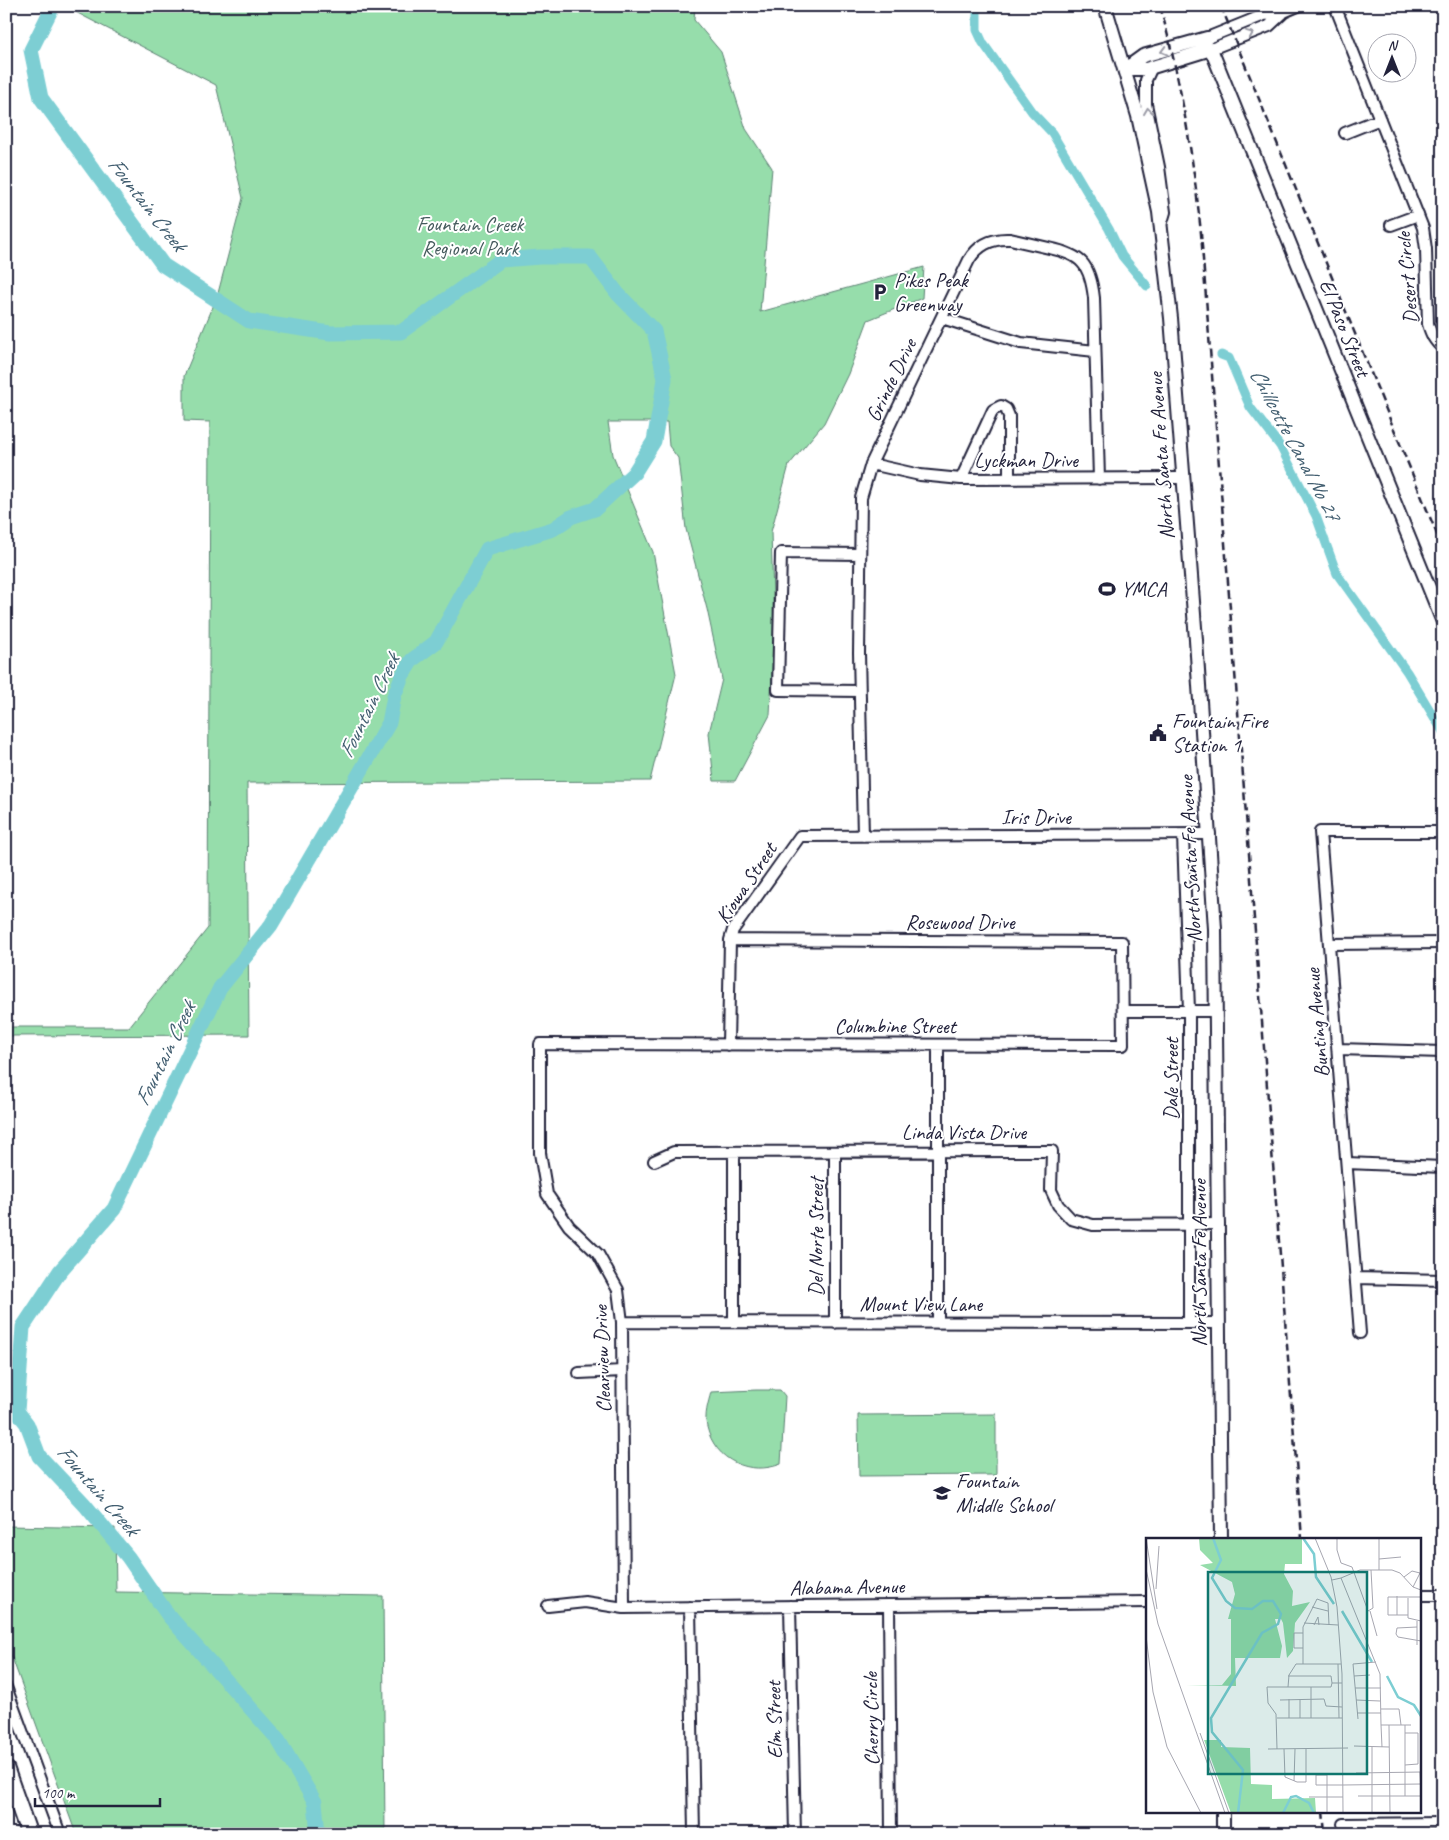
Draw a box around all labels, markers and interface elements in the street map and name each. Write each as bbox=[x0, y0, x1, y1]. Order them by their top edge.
one-way arrow bbox=[1245, 30, 1254, 40]
north arrow bbox=[1366, 32, 1416, 82]
text: N bbox=[1388, 37, 1399, 54]
one-way arrow bbox=[1160, 45, 1169, 56]
one-way arrow bbox=[1143, 107, 1153, 115]
water label: Fountain Creek bbox=[102, 151, 195, 260]
park label: Fountain Creek Regional Park bbox=[417, 211, 525, 261]
street label: Desert Circle bbox=[1390, 229, 1424, 325]
place label: Pikes Peak Greenway bbox=[894, 267, 969, 317]
street label: El Paso Street bbox=[1314, 275, 1377, 382]
parking icon: Pikes Peak Greenway bbox=[870, 282, 890, 302]
street label: Grinde Drive bbox=[860, 332, 923, 426]
water label: Chillcotte Canal No 27 bbox=[1243, 363, 1349, 528]
street label: North Santa Fe Avenue bbox=[1142, 369, 1180, 540]
street label: Lyckman Drive bbox=[974, 447, 1079, 473]
place label: YMCA bbox=[1121, 576, 1168, 602]
sports icon: YMCA bbox=[1097, 579, 1117, 599]
water label: Fountain Creek bbox=[332, 646, 408, 762]
place label: Fountain Fire Station 1 bbox=[1172, 708, 1269, 758]
public building icon: Fountain Fire Station 1 bbox=[1148, 723, 1168, 743]
street label: North Santa Fe Avenue bbox=[1173, 773, 1207, 943]
street label: Iris Drive bbox=[1001, 804, 1072, 830]
street label: Kiowa Street bbox=[710, 836, 784, 928]
street label: Rosewood Drive bbox=[905, 909, 1016, 935]
street label: Bunting Avenue bbox=[1299, 966, 1335, 1079]
water label: Fountain Creek bbox=[128, 994, 204, 1110]
street label: Columbine Street bbox=[834, 1013, 958, 1039]
street label: Dale Street bbox=[1158, 1036, 1184, 1120]
street label: Linda Vista Drive bbox=[902, 1119, 1027, 1145]
street label: Del Norte Street bbox=[803, 1175, 829, 1296]
street label: North Santa Fe Avenue bbox=[1186, 1177, 1212, 1347]
street label: Mount View Lane bbox=[860, 1291, 983, 1317]
street label: Clearview Drive bbox=[587, 1304, 617, 1413]
water label: Fountain Creek bbox=[51, 1439, 148, 1544]
place label: Fountain Middle School bbox=[956, 1468, 1056, 1518]
school or university icon: Fountain Middle School bbox=[932, 1483, 952, 1503]
inset map bbox=[1146, 1538, 1422, 1812]
street label: Alabama Avenue bbox=[790, 1573, 906, 1601]
street label: Cherry Circle bbox=[857, 1671, 885, 1766]
street label: Elm Street bbox=[760, 1679, 788, 1759]
scale bar bbox=[35, 1775, 160, 1807]
text: 100 m bbox=[42, 1784, 76, 1803]

